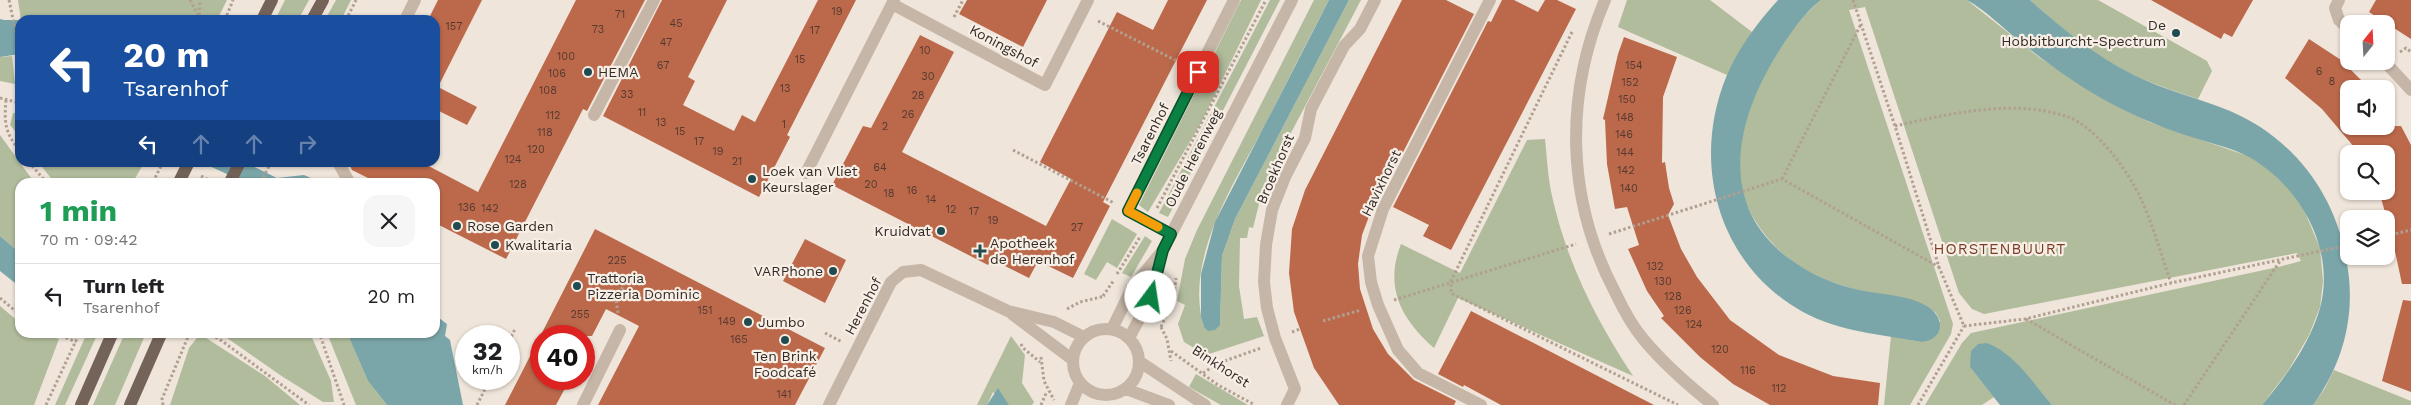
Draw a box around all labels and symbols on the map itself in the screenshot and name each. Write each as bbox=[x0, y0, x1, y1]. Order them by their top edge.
house number: 19 bbox=[831, 5, 843, 18]
house number: 71 bbox=[615, 8, 625, 21]
north arrow bbox=[2340, 15, 2395, 70]
house number: 45 bbox=[669, 17, 683, 30]
place label: De Hobbitburcht-Spectrum bbox=[2001, 17, 2166, 49]
house number: 157 bbox=[446, 20, 462, 33]
street label: Koningshof bbox=[967, 21, 1041, 71]
house number: 73 bbox=[592, 23, 604, 36]
house number: 17 bbox=[810, 24, 820, 37]
marker: De Hobbitburcht-Spectrum bbox=[2170, 27, 2182, 39]
house number: 47 bbox=[660, 36, 672, 49]
house number: 10 bbox=[919, 44, 931, 57]
house number: 100 bbox=[557, 50, 575, 63]
pin bbox=[1177, 51, 1219, 93]
house number: 15 bbox=[795, 53, 805, 66]
house number: 67 bbox=[657, 59, 669, 72]
house number: 154 bbox=[1625, 59, 1643, 72]
place label: HEMA bbox=[598, 64, 638, 80]
house number: 6 bbox=[2316, 65, 2323, 78]
marker: HEMA bbox=[582, 66, 594, 78]
house number: 106 bbox=[548, 67, 566, 80]
house number: 30 bbox=[921, 70, 935, 83]
house number: 8 bbox=[2329, 75, 2336, 88]
house number: 152 bbox=[1621, 76, 1639, 89]
house number: 13 bbox=[780, 82, 790, 95]
house number: 108 bbox=[539, 84, 557, 97]
house number: 33 bbox=[621, 88, 633, 101]
house number: 28 bbox=[911, 89, 925, 102]
house number: 150 bbox=[1618, 93, 1636, 106]
street label: Tsarenhof bbox=[1128, 100, 1173, 168]
house number: 11 bbox=[638, 106, 646, 119]
street label: Oude Herenweg bbox=[1161, 106, 1225, 210]
house number: 26 bbox=[901, 108, 915, 121]
house number: 112 bbox=[546, 109, 561, 122]
house number: 148 bbox=[1616, 111, 1634, 124]
house number: 13 bbox=[656, 116, 666, 129]
house number: 1 bbox=[782, 118, 786, 131]
house number: 2 bbox=[882, 120, 888, 133]
house number: 15 bbox=[675, 125, 685, 138]
house number: 118 bbox=[537, 126, 553, 139]
house number: 146 bbox=[1615, 128, 1633, 141]
street label: Broekhorst bbox=[1253, 131, 1297, 207]
house number: 17 bbox=[694, 135, 704, 148]
house number: 120 bbox=[527, 143, 545, 156]
house number: 19 bbox=[712, 145, 724, 158]
house number: 144 bbox=[1616, 146, 1634, 159]
street label: Havixhorst bbox=[1358, 147, 1404, 219]
house number: 124 bbox=[504, 153, 522, 166]
house number: 21 bbox=[732, 155, 742, 168]
house number: 64 bbox=[873, 161, 887, 174]
place label: Loek van Vliet Keurslager bbox=[762, 163, 858, 195]
house number: 142 bbox=[1617, 164, 1635, 177]
marker: Loek van Vliet Keurslager bbox=[746, 173, 758, 185]
house number: 128 bbox=[509, 178, 527, 191]
house number: 20 bbox=[864, 178, 878, 191]
house number: 140 bbox=[1620, 182, 1638, 195]
house number: 16 bbox=[907, 184, 918, 197]
house number: 18 bbox=[883, 187, 895, 200]
house number: 14 bbox=[925, 193, 937, 206]
house number: 136 bbox=[458, 201, 476, 214]
house number: 142 bbox=[481, 202, 499, 215]
house number: 12 bbox=[946, 203, 956, 216]
house number: 17 bbox=[969, 205, 979, 218]
house number: 19 bbox=[987, 214, 999, 227]
place label: Rose Garden bbox=[467, 218, 554, 234]
marker: Rose Garden bbox=[451, 220, 463, 232]
house number: 27 bbox=[1071, 221, 1083, 234]
place label: Kruidvat bbox=[874, 223, 931, 239]
marker: Kruidvat bbox=[935, 225, 947, 237]
place label: Apotheek de Herenhof bbox=[990, 235, 1075, 267]
place label: Kwalitaria bbox=[505, 237, 572, 253]
marker: Kwalitaria bbox=[489, 239, 501, 251]
district label: HORSTENBUURT bbox=[1934, 240, 2066, 258]
marker: Apotheek de Herenhof bbox=[974, 245, 986, 257]
house number: 225 bbox=[607, 254, 627, 267]
house number: 132 bbox=[1646, 260, 1664, 273]
place label: VARPhone bbox=[754, 263, 823, 279]
marker: VARPhone bbox=[827, 265, 839, 277]
place label: Trattoria Pizzeria Dominic bbox=[587, 270, 700, 302]
position arrow bbox=[1124, 270, 1176, 322]
street label: Herenhof bbox=[841, 274, 885, 338]
house number: 130 bbox=[1654, 275, 1672, 288]
marker: Trattoria Pizzeria Dominic bbox=[571, 280, 583, 292]
house number: 128 bbox=[1664, 290, 1682, 303]
house number: 151 bbox=[698, 304, 712, 317]
house number: 126 bbox=[1674, 304, 1692, 317]
house number: 255 bbox=[570, 308, 590, 321]
place label: Jumbo bbox=[758, 314, 805, 330]
house number: 149 bbox=[718, 315, 736, 328]
marker: Jumbo bbox=[742, 316, 754, 328]
house number: 124 bbox=[1685, 318, 1703, 331]
speed limit sign: 40 bbox=[530, 325, 595, 390]
house number: 165 bbox=[730, 333, 748, 346]
marker: Ten Brink Foodcafé bbox=[779, 334, 791, 346]
street label: Binkhorst bbox=[1189, 342, 1253, 391]
house number: 120 bbox=[1711, 343, 1729, 356]
place label: Ten Brink Foodcafé bbox=[753, 348, 817, 380]
house number: 116 bbox=[1740, 364, 1756, 377]
house number: 112 bbox=[1772, 382, 1787, 395]
house number: 141 bbox=[776, 388, 792, 401]

